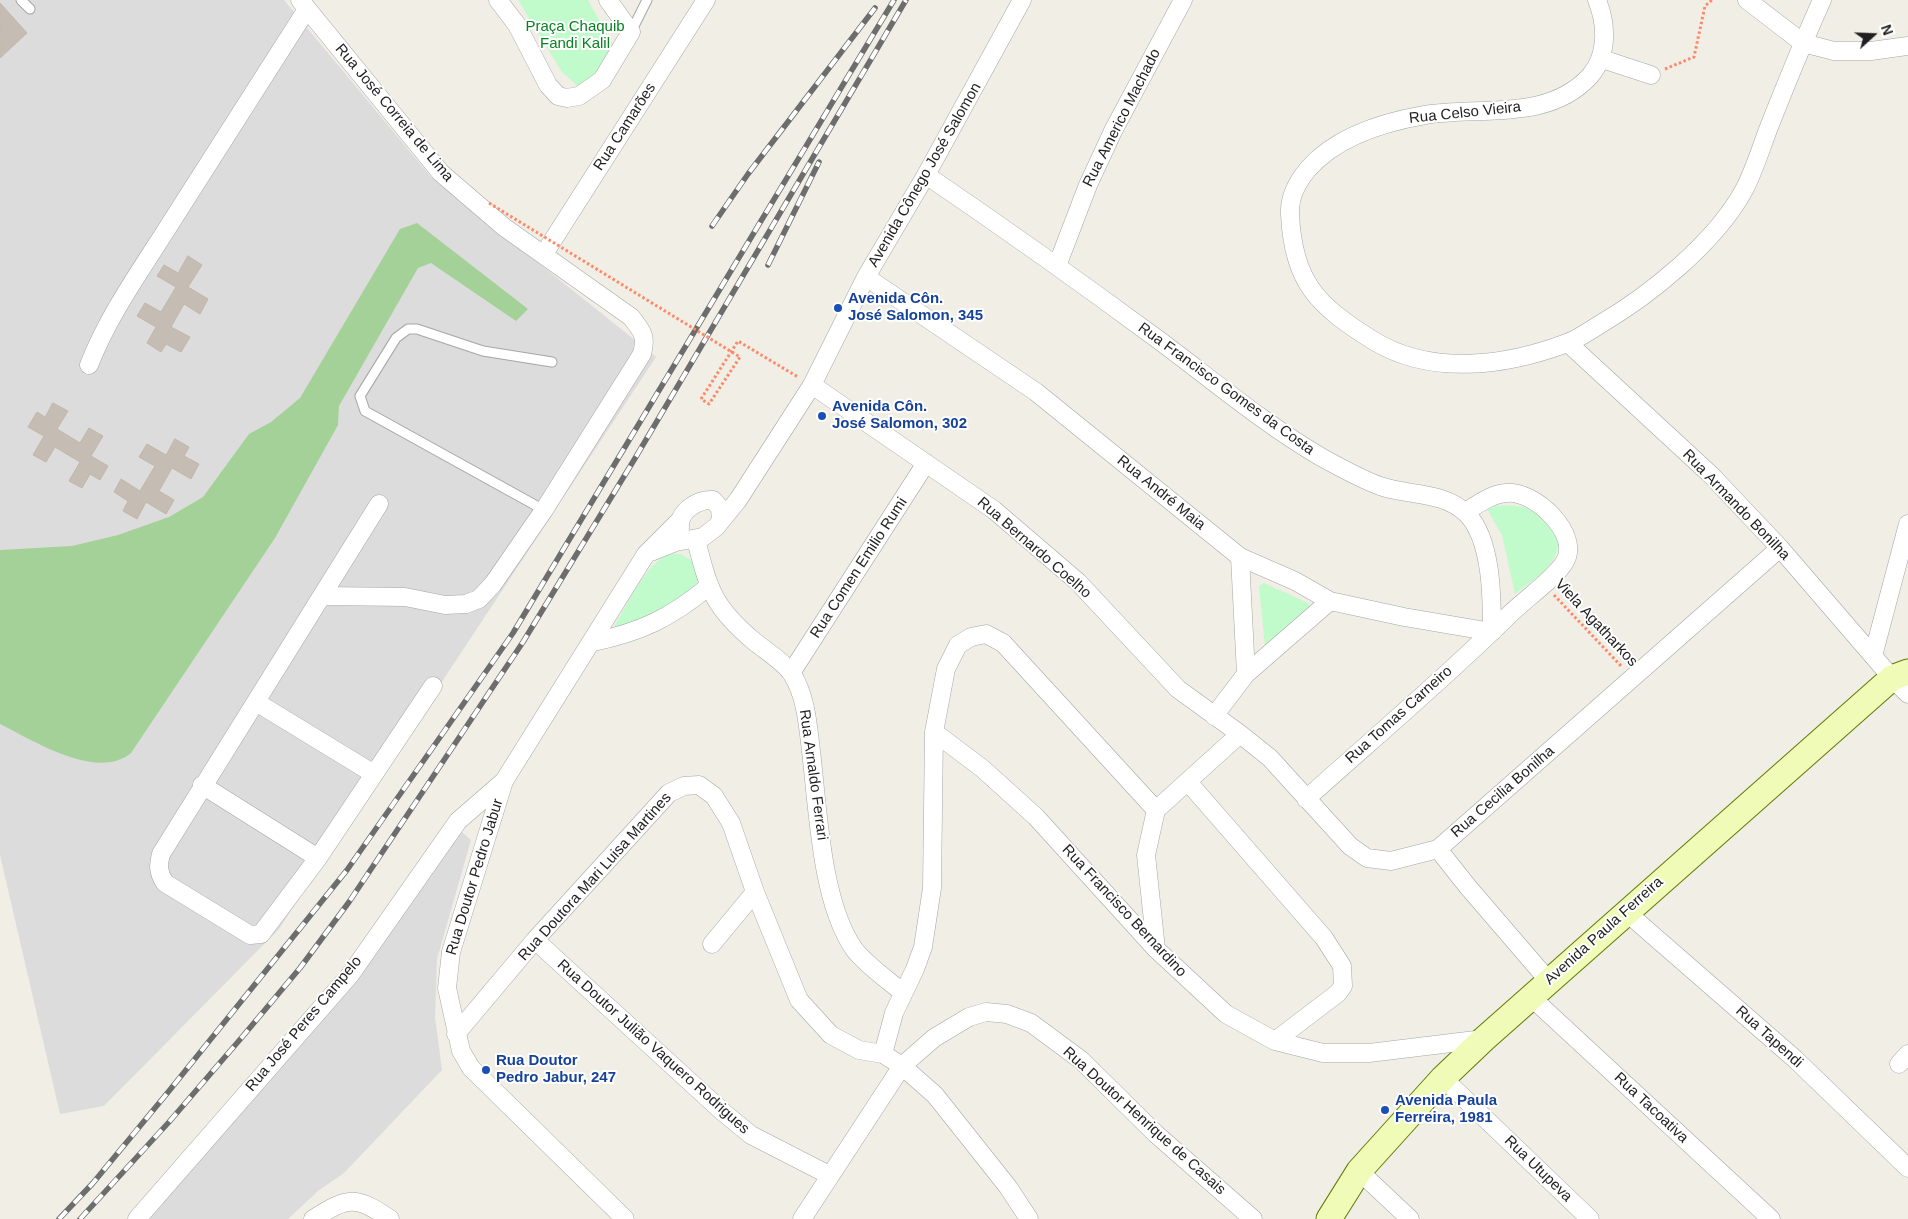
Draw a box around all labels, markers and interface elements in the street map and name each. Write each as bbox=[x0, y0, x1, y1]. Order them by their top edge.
north arrow bbox=[1848, 10, 1898, 60]
park label: Praça Chaquib Fandi Kalil bbox=[525, 18, 625, 53]
text: N bbox=[1878, 22, 1896, 37]
street label: Rua José Correia de Lima bbox=[331, 40, 457, 186]
street label: Rua Americo Machado bbox=[1079, 46, 1165, 190]
street label: Rua Camarões bbox=[590, 80, 660, 174]
street label: Avenida Cônego José Salomon bbox=[865, 80, 985, 270]
street label: Rua Celso Vieira bbox=[1408, 98, 1522, 128]
place label: Avenida Côn. José Salomon, 345 bbox=[848, 290, 983, 325]
marker: Avenida Côn. José Salomon, 345 bbox=[832, 302, 844, 314]
street label: Rua Francisco Gomes da Costa bbox=[1134, 319, 1318, 459]
place label: Avenida Côn. José Salomon, 302 bbox=[832, 398, 967, 433]
marker: Avenida Côn. José Salomon, 302 bbox=[816, 410, 828, 422]
street label: Rua Armando Bonilha bbox=[1679, 446, 1793, 564]
street label: Rua André Maia bbox=[1113, 452, 1209, 534]
street label: Rua Comen Emilio Rumi bbox=[807, 494, 911, 642]
street label: Rua Bernardo Coelho bbox=[973, 494, 1095, 602]
street label: Viela Agatharkos bbox=[1551, 575, 1641, 671]
street label: Rua Tomas Carneiro bbox=[1342, 662, 1456, 768]
street label: Rua Arnaldo Ferrari bbox=[795, 709, 831, 841]
street label: Rua Cecilia Bonilha bbox=[1448, 742, 1558, 842]
street label: Rua Doutora Mari Luisa Martines bbox=[515, 789, 675, 965]
street label: Rua Doutor Pedro Jabur bbox=[443, 797, 507, 957]
street label: Rua Francisco Bernardino bbox=[1058, 841, 1190, 981]
street label: Avenida Paula Ferreira bbox=[1541, 873, 1667, 989]
street label: Rua José Peres Campelo bbox=[242, 953, 366, 1095]
street label: Rua Doutor Julião Vaquero Rodrigues bbox=[553, 956, 753, 1138]
street label: Rua Tapendi bbox=[1732, 1002, 1806, 1072]
street label: Rua Doutor Henrique de Casais bbox=[1059, 1043, 1229, 1199]
place label: Rua Doutor Pedro Jabur, 247 bbox=[496, 1052, 616, 1087]
marker: Rua Doutor Pedro Jabur, 247 bbox=[480, 1064, 492, 1076]
street label: Rua Tacoativa bbox=[1610, 1069, 1692, 1147]
place label: Avenida Paula Ferreira, 1981 bbox=[1395, 1092, 1497, 1127]
marker: Avenida Paula Ferreira, 1981 bbox=[1379, 1104, 1391, 1116]
street label: Rua Utupeva bbox=[1500, 1132, 1576, 1206]

